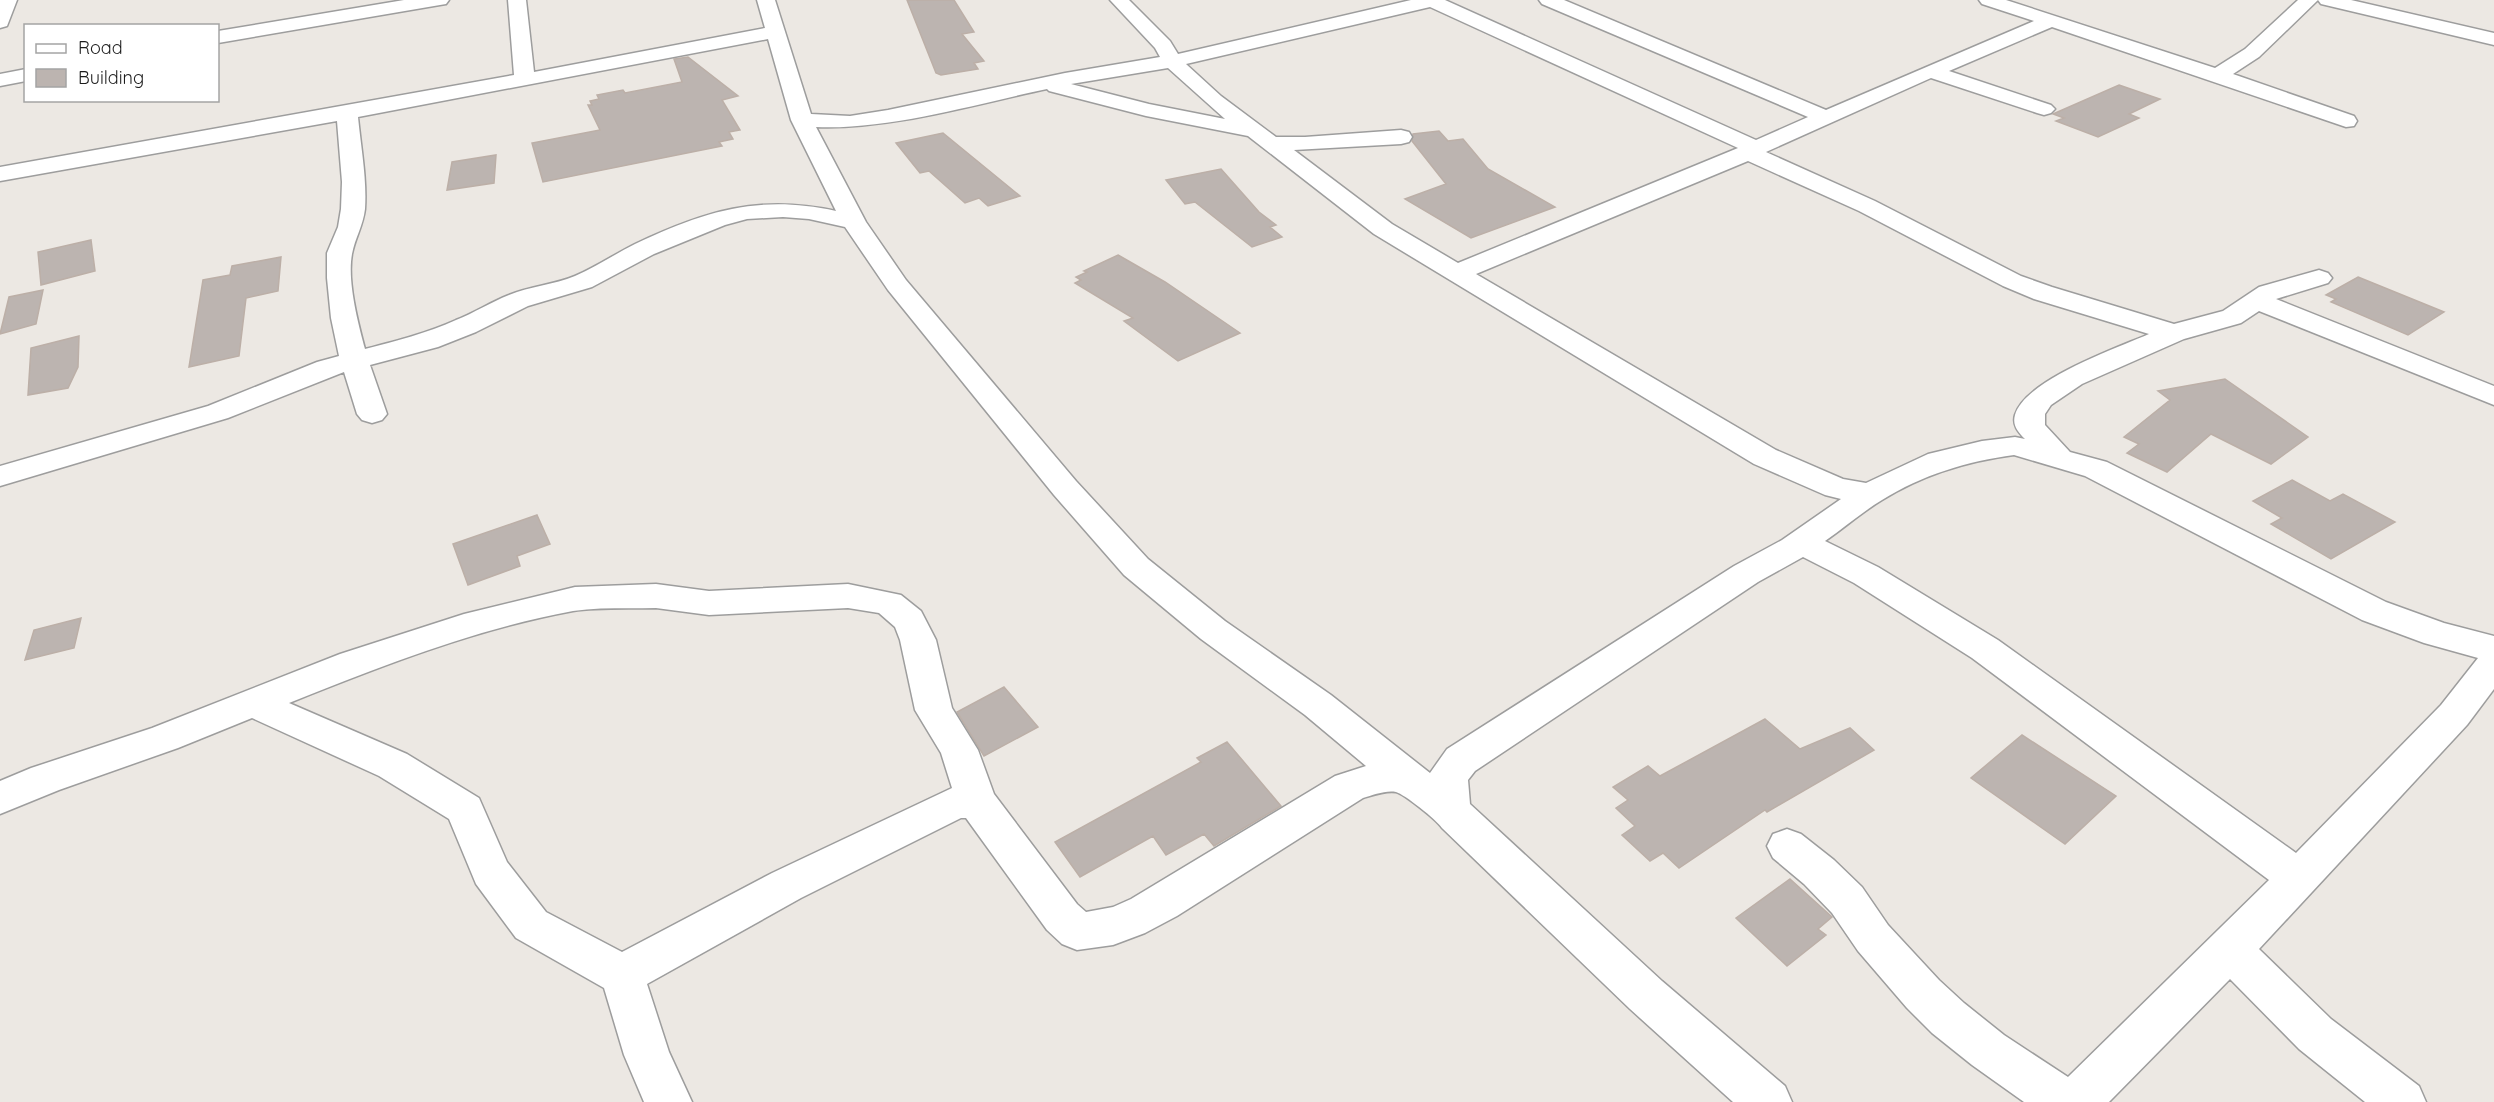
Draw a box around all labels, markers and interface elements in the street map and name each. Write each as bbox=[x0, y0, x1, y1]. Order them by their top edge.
legend bbox=[24, 24, 219, 102]
text: Road bbox=[78, 36, 123, 59]
text: Building bbox=[78, 66, 144, 89]

